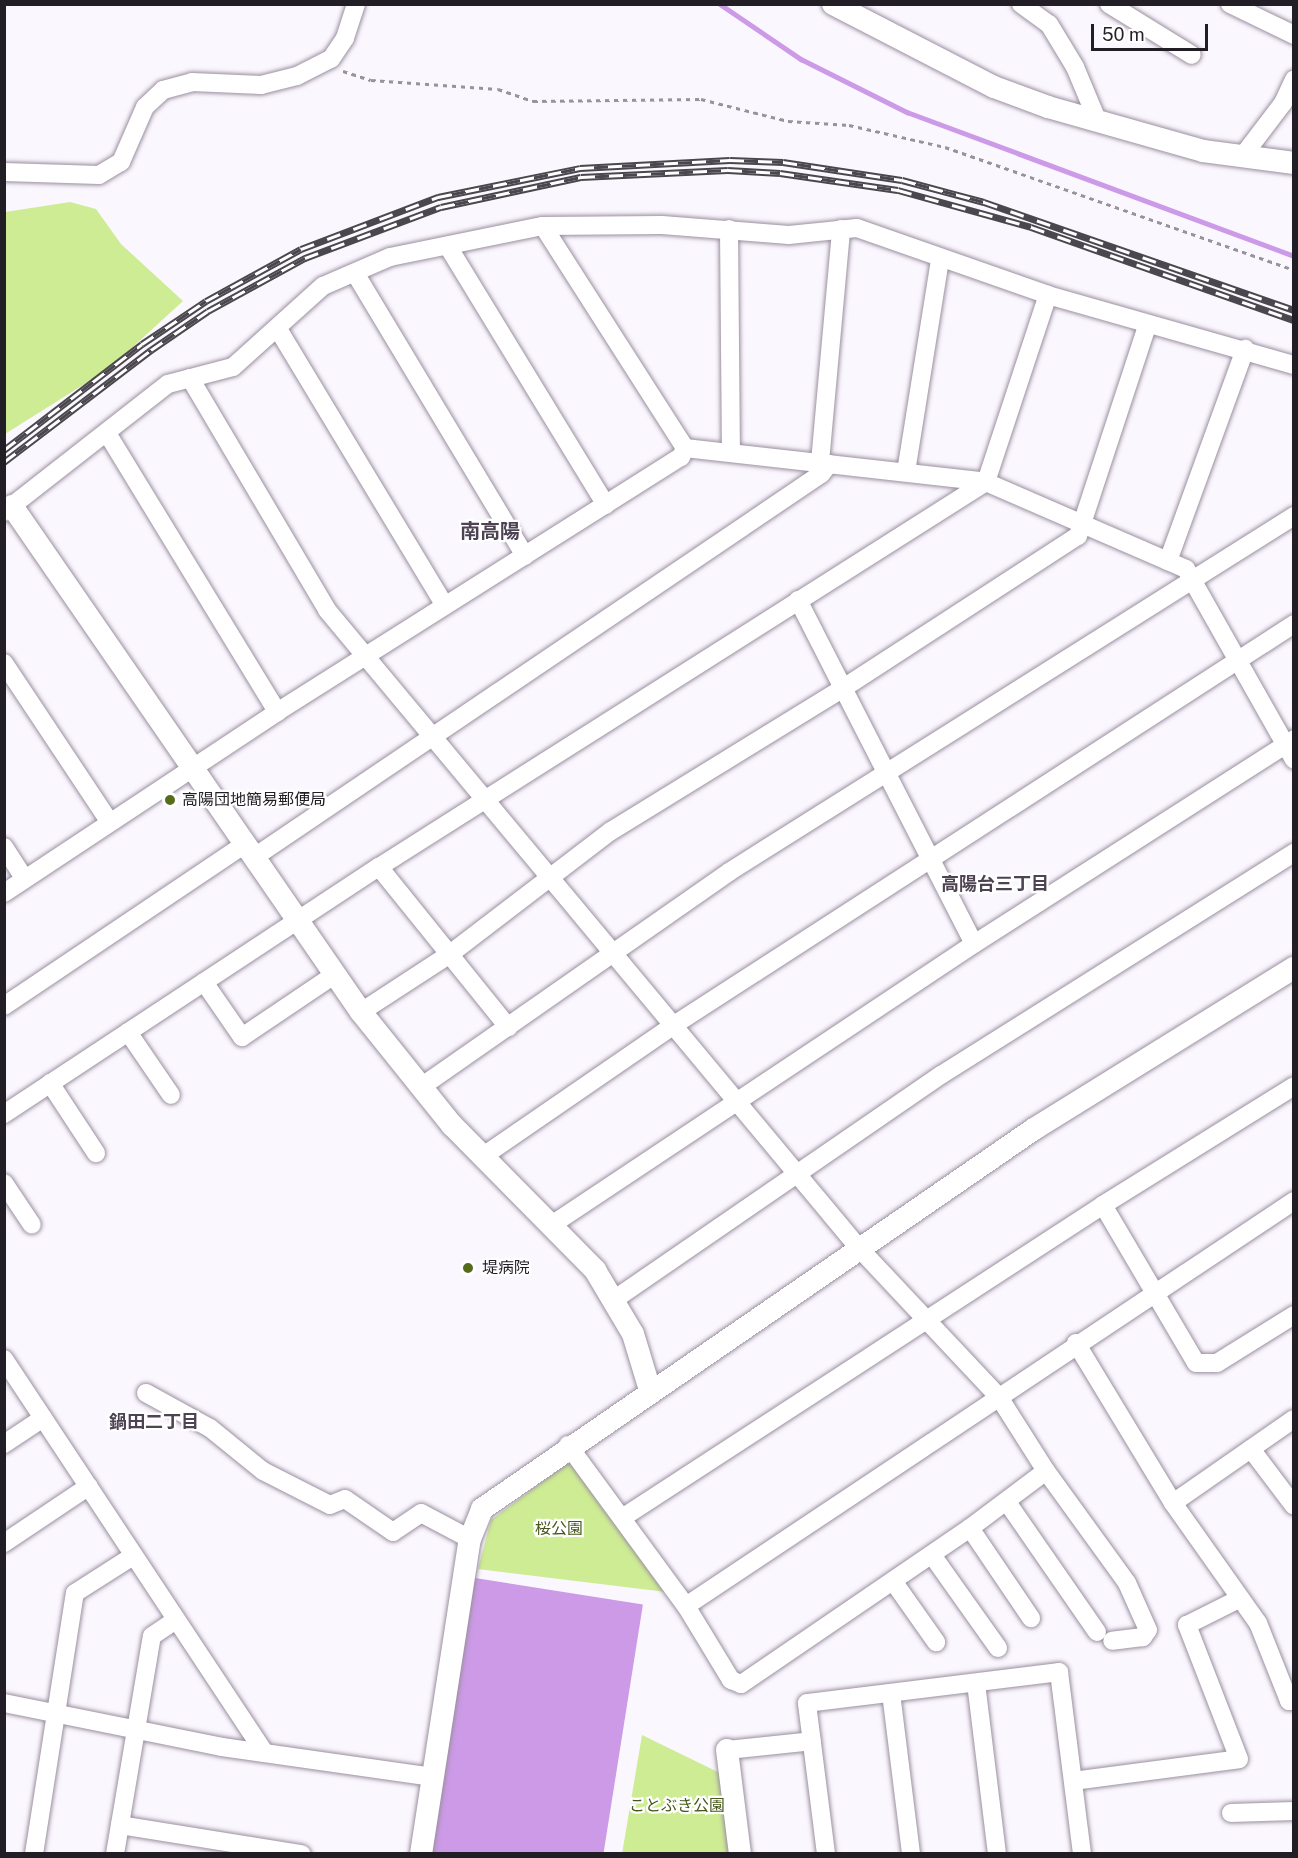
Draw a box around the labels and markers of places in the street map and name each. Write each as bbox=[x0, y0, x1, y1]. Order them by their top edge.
place label: 高陽団地簡易郵便局 bbox=[182, 790, 326, 810]
marker: 高陽団地簡易郵便局 bbox=[163, 793, 177, 807]
place label: 堤病院 bbox=[482, 1258, 530, 1278]
marker: 堤病院 bbox=[459, 1259, 477, 1277]

